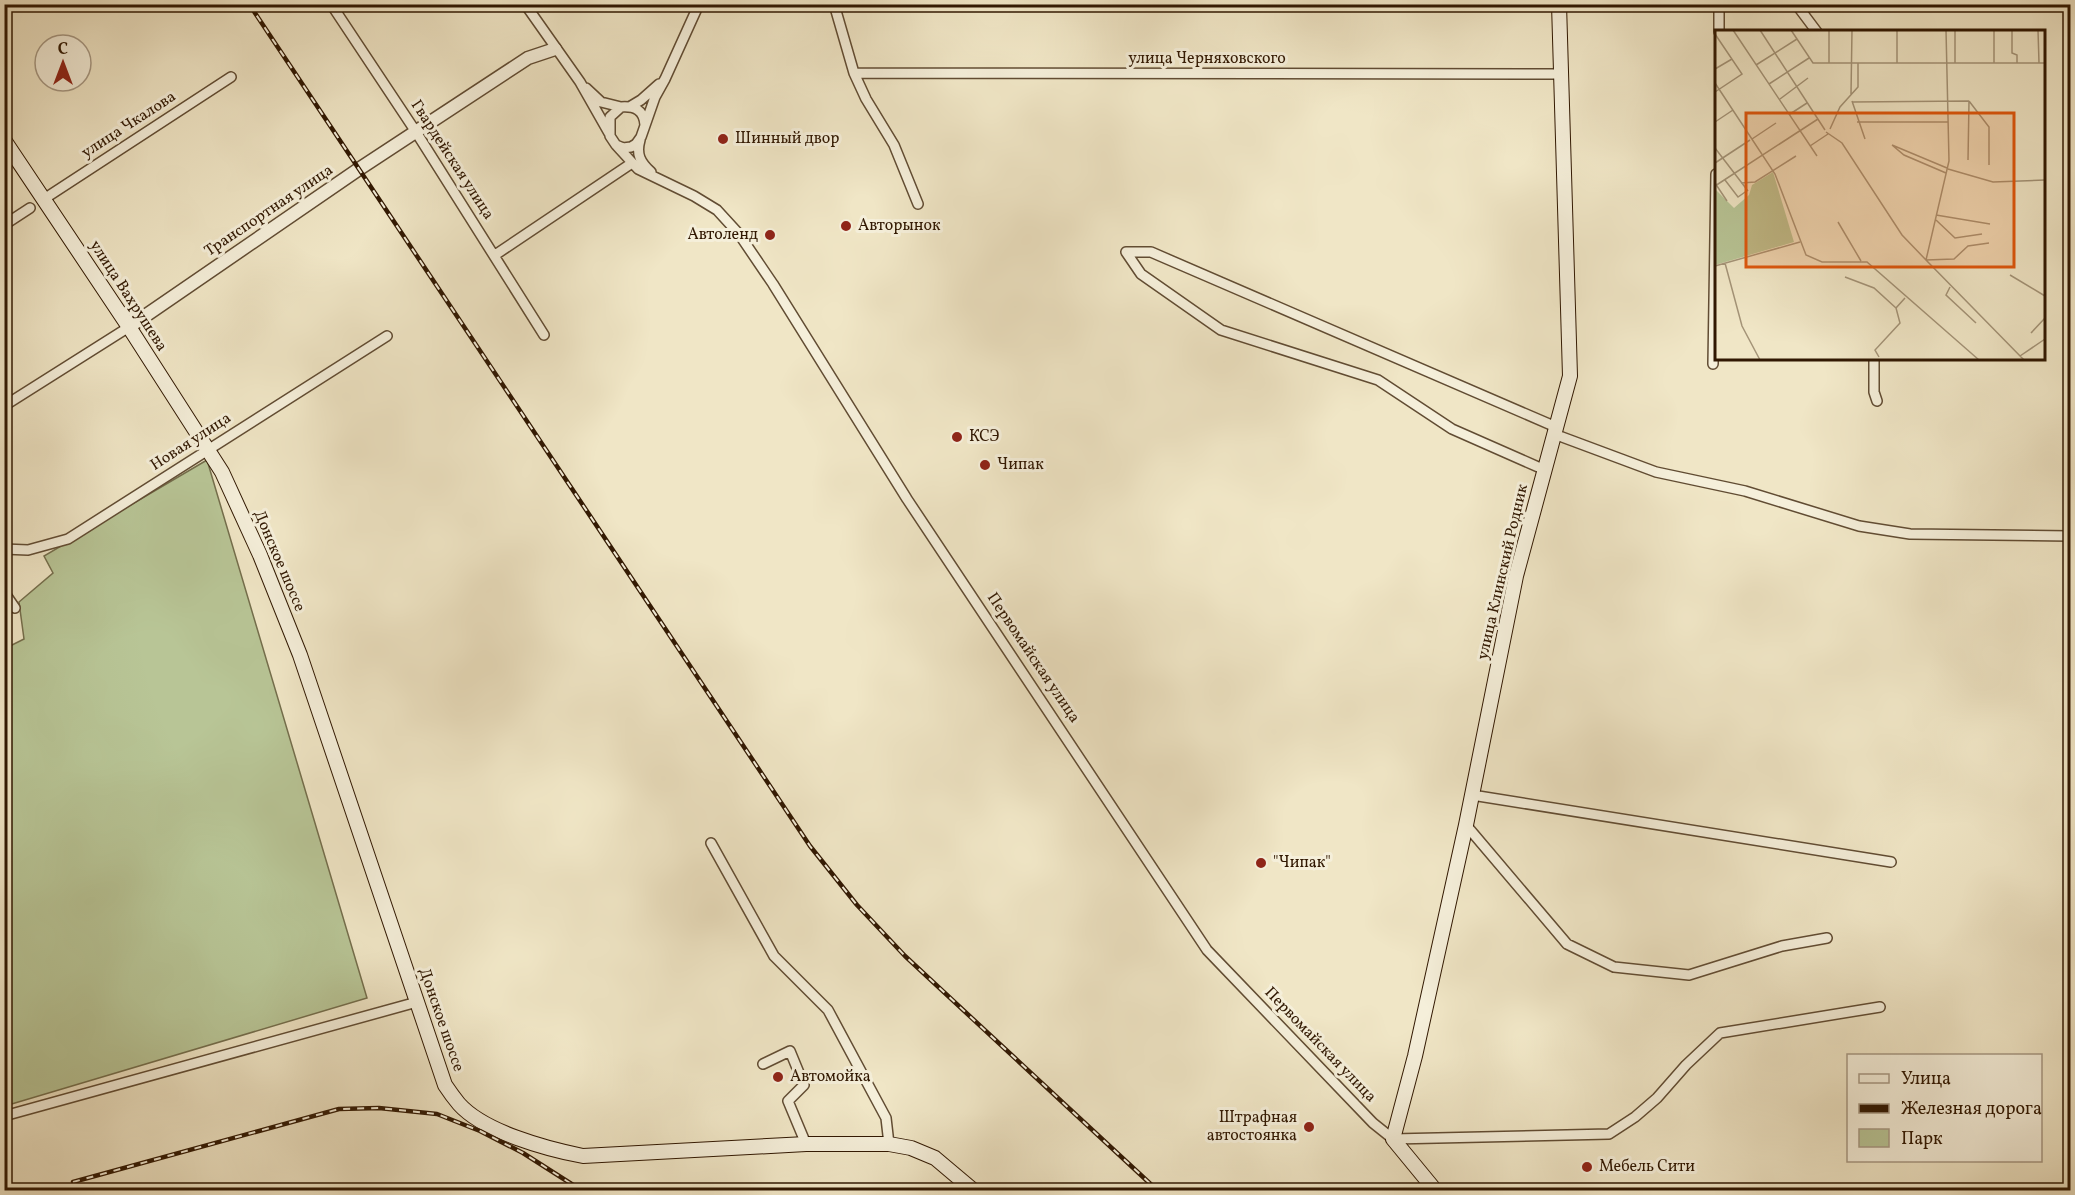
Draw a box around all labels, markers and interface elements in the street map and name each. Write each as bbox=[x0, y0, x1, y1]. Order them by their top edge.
inset map bbox=[1715, 30, 2045, 360]
north arrow bbox=[33, 33, 93, 93]
text: С bbox=[58, 39, 68, 61]
street label: улица Черняховского bbox=[1128, 48, 1286, 70]
street label: улица Чкалова bbox=[77, 86, 181, 164]
street label: Гвардейская улица bbox=[405, 96, 499, 224]
place label: Шинный двор bbox=[735, 128, 839, 150]
marker: Шинный двор bbox=[716, 132, 730, 146]
street label: Транспортная улица bbox=[200, 160, 338, 262]
place label: Авторынок bbox=[858, 215, 941, 237]
marker: Авторынок bbox=[839, 219, 853, 233]
place label: Автоленд bbox=[688, 224, 758, 246]
marker: Автоленд bbox=[763, 228, 777, 242]
street label: улица Вахрушева bbox=[84, 236, 172, 356]
street label: Новая улица bbox=[146, 408, 236, 476]
place label: КСЭ bbox=[969, 426, 999, 448]
marker: КСЭ bbox=[950, 430, 964, 444]
place label: Чипак bbox=[997, 454, 1044, 476]
marker: Чипак bbox=[978, 458, 992, 472]
street label: улица Клинский Родник bbox=[1472, 481, 1534, 662]
street label: Донское шоссе bbox=[248, 507, 310, 615]
street label: Первомайская улица bbox=[981, 588, 1085, 728]
place label: "Чипак" bbox=[1273, 852, 1331, 874]
marker: "Чипак" bbox=[1254, 856, 1268, 870]
street label: Донское шоссе bbox=[413, 965, 469, 1075]
street label: Первомайская улица bbox=[1259, 982, 1381, 1108]
legend bbox=[1847, 1054, 2042, 1162]
place label: Автомойка bbox=[790, 1066, 871, 1088]
text: Улица bbox=[1901, 1067, 1951, 1092]
marker: Автомойка bbox=[771, 1070, 785, 1084]
text: Железная дорога bbox=[1901, 1097, 2042, 1122]
place label: Штрафная автостоянка bbox=[1207, 1107, 1297, 1147]
marker: Штрафная автостоянка bbox=[1302, 1120, 1316, 1134]
text: Парк bbox=[1901, 1127, 1943, 1152]
place label: Мебель Сити bbox=[1599, 1156, 1695, 1178]
marker: Мебель Сити bbox=[1580, 1160, 1594, 1174]

